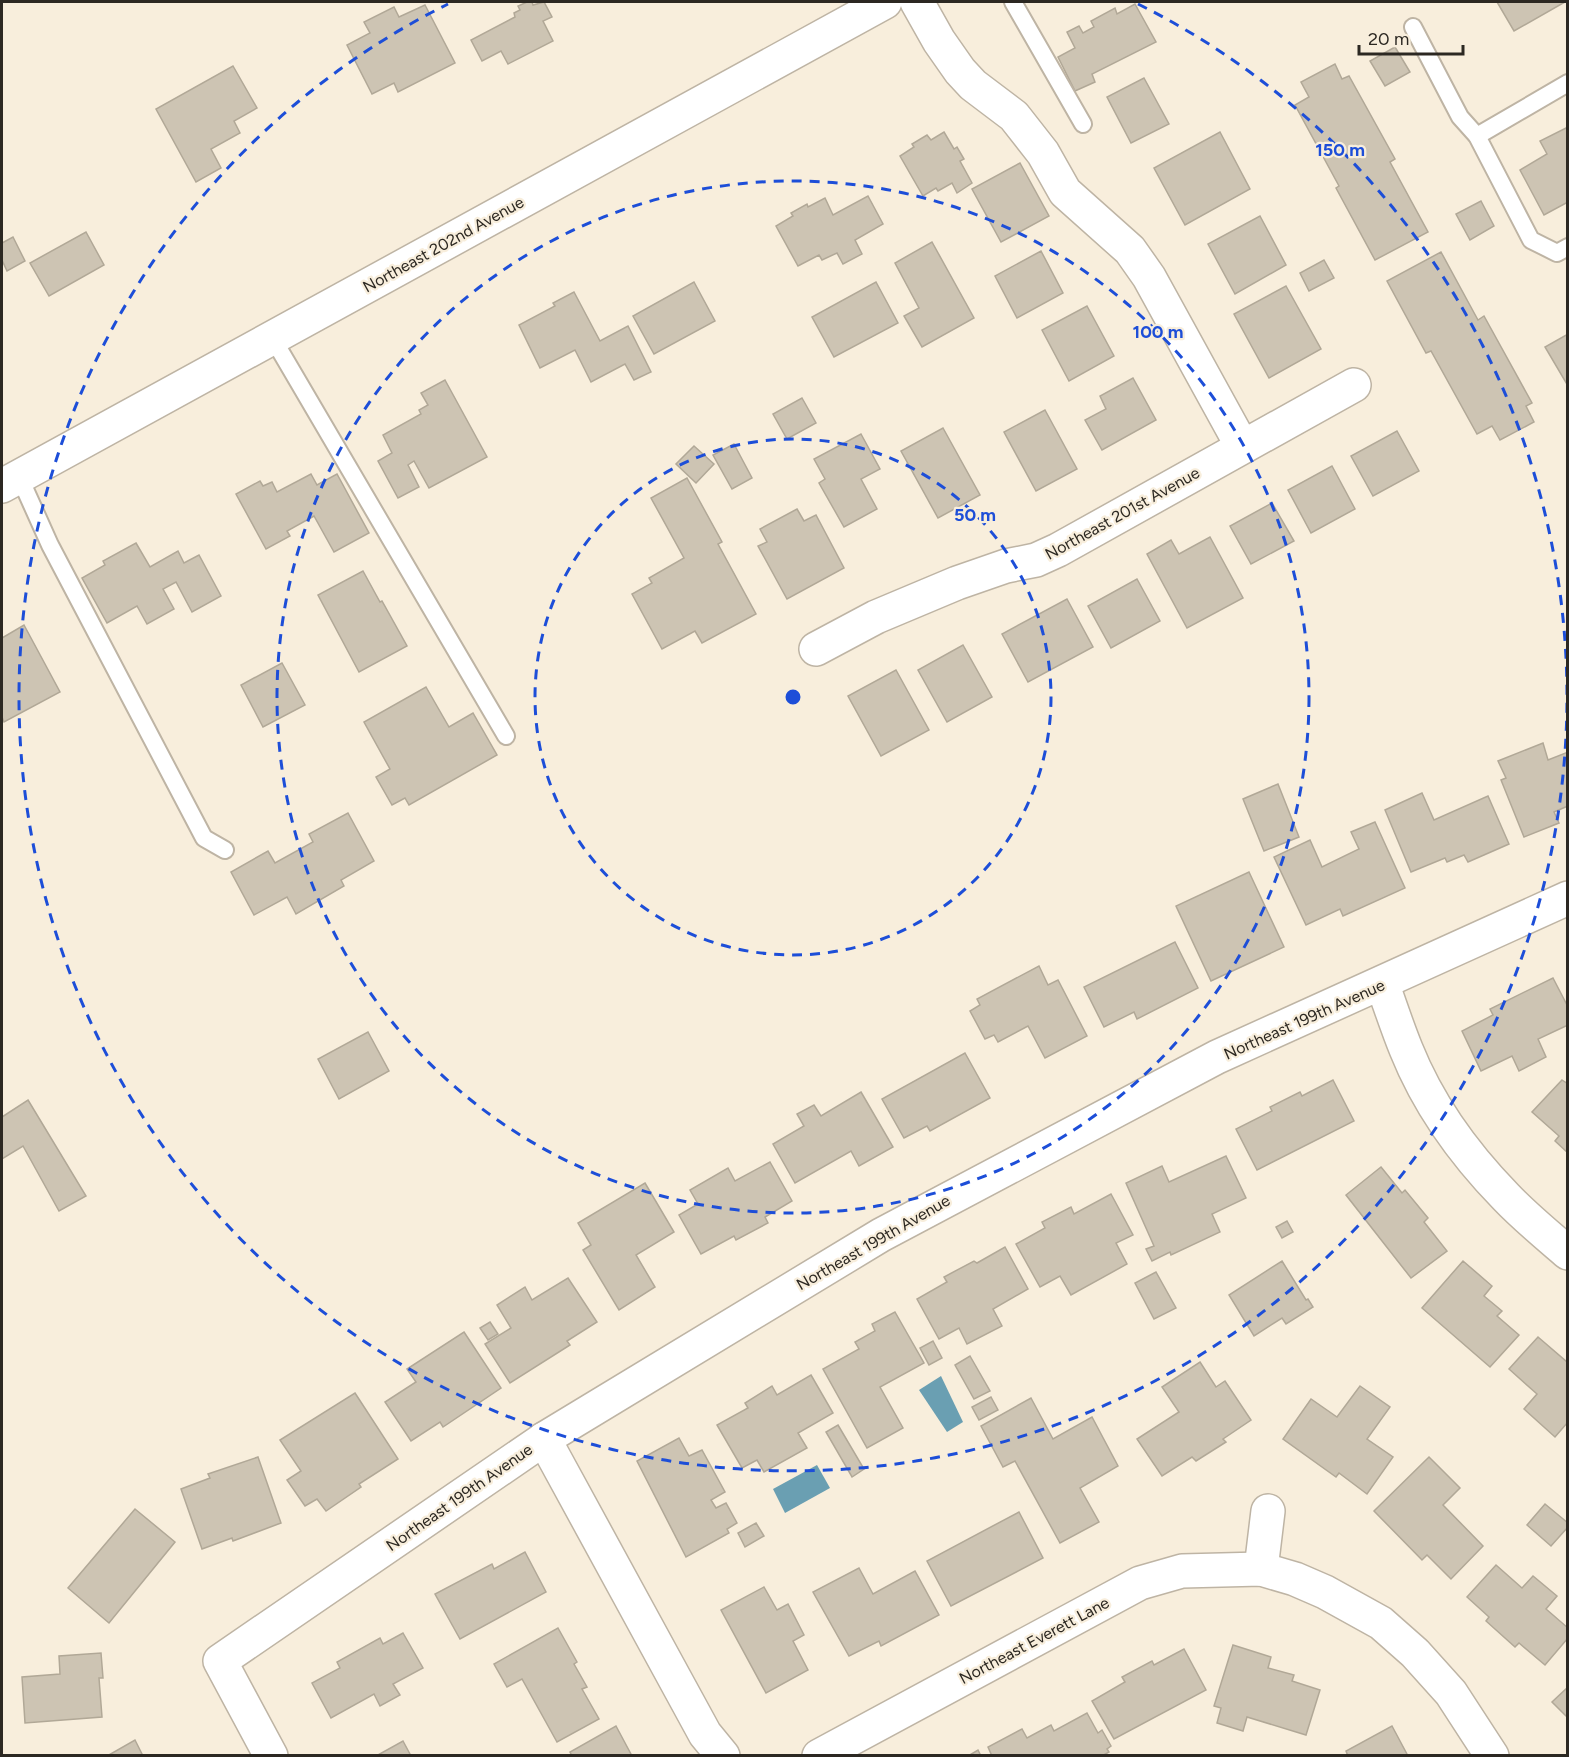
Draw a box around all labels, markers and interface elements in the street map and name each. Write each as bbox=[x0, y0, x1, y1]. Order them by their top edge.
scale bar bbox=[1359, 18, 1462, 56]
text: 20 m bbox=[1368, 28, 1409, 50]
text: 150 m bbox=[1315, 139, 1365, 161]
street label: Northeast 202nd Avenue bbox=[360, 192, 527, 297]
text: 100 m bbox=[1133, 321, 1183, 343]
street label: Northeast 201st Avenue bbox=[1042, 463, 1203, 564]
text: 50 m bbox=[954, 504, 996, 526]
centre of rings bbox=[783, 687, 803, 707]
street label: Northeast 199th Avenue bbox=[1221, 975, 1388, 1064]
street label: Northeast 199th Avenue bbox=[793, 1191, 954, 1294]
street label: Northeast 199th Avenue bbox=[383, 1440, 536, 1555]
street label: Northeast Everett Lane bbox=[956, 1593, 1113, 1688]

